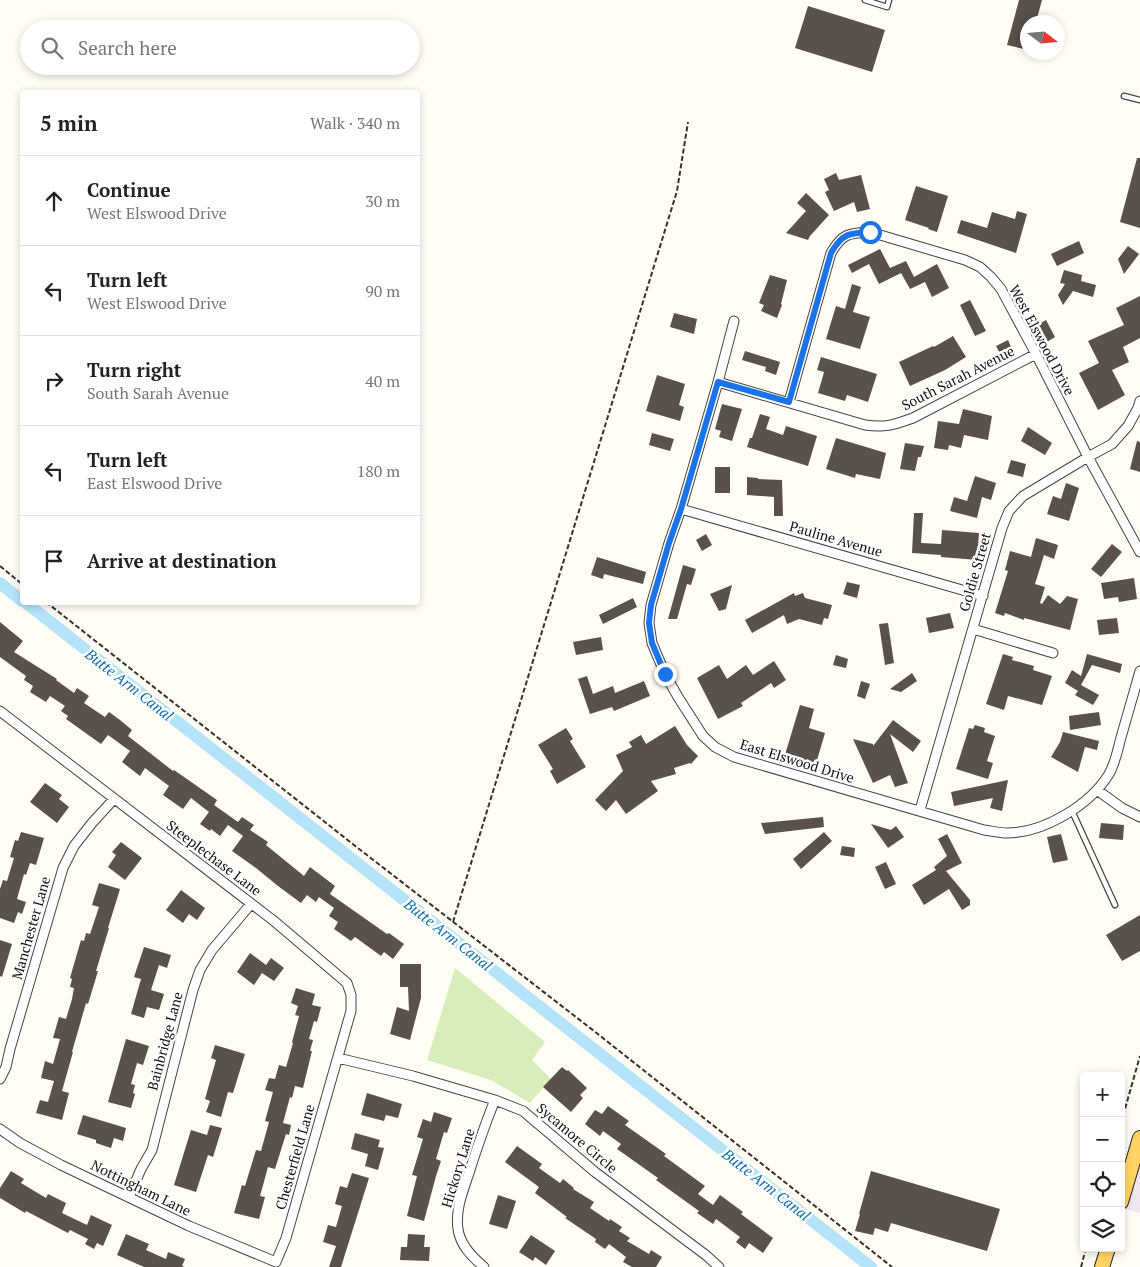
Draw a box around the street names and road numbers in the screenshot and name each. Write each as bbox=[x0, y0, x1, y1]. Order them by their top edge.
street label: West Elswood Drive bbox=[1005, 281, 1080, 398]
street label: South Sarah Avenue bbox=[898, 341, 1017, 414]
street label: Pauline Avenue bbox=[787, 516, 885, 561]
street label: Goldie Street bbox=[954, 529, 995, 614]
street label: East Elswood Drive bbox=[738, 734, 857, 787]
street label: Steeplechase Lane bbox=[163, 816, 266, 900]
street label: Manchester Lane bbox=[7, 874, 54, 982]
street label: Bainbridge Lane bbox=[142, 990, 187, 1092]
street label: Sycamore Circle bbox=[533, 1098, 622, 1177]
street label: Chesterfield Lane bbox=[270, 1102, 319, 1212]
street label: Hickory Lane bbox=[436, 1126, 479, 1210]
street label: Nottingham Lane bbox=[88, 1155, 194, 1220]

